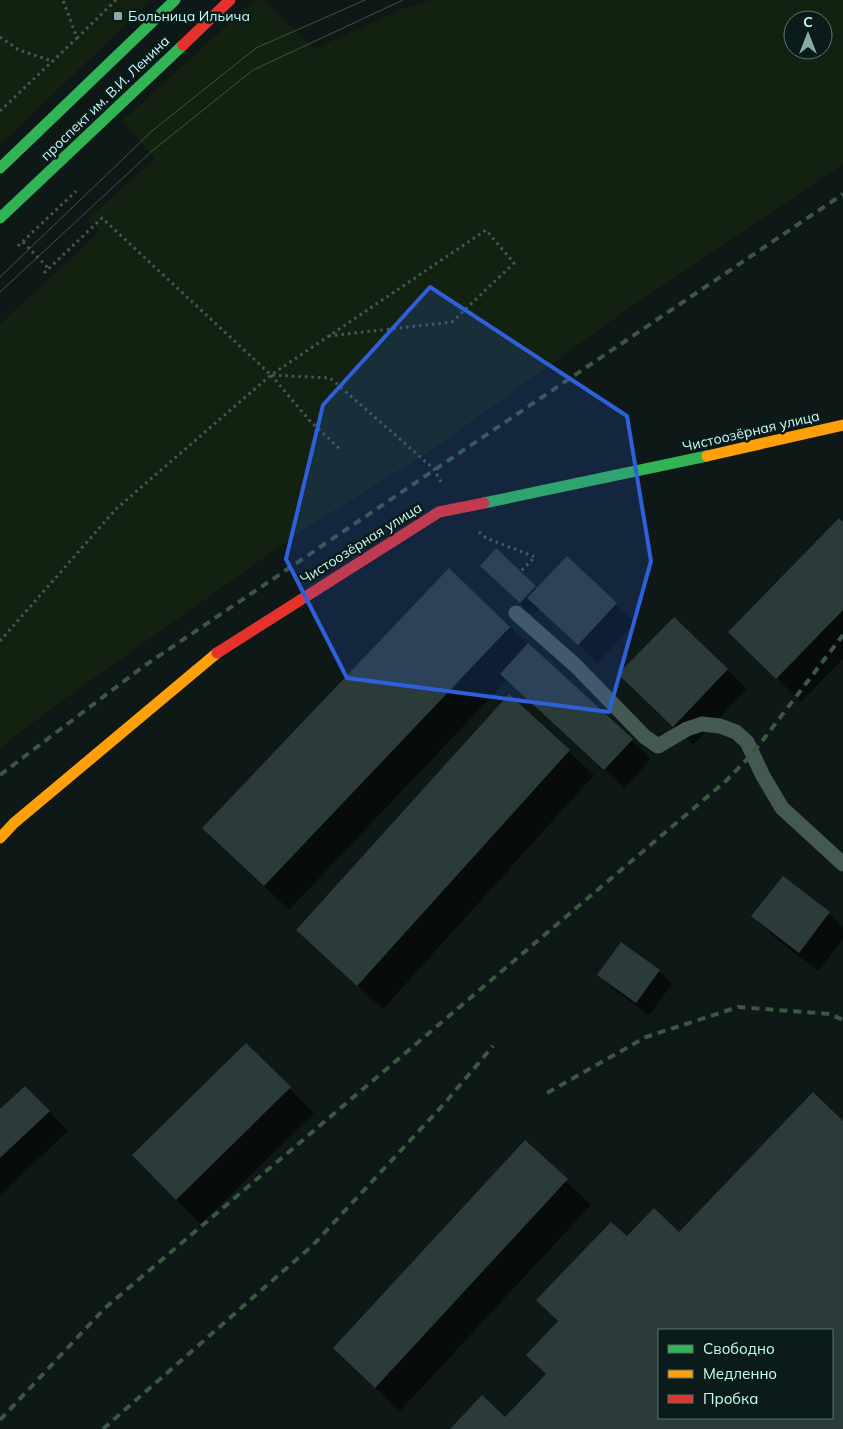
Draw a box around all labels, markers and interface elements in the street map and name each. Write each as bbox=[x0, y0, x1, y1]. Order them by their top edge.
place label: Больница Ильича bbox=[128, 7, 250, 25]
marker: Больница Ильича bbox=[112, 10, 124, 22]
north arrow bbox=[783, 10, 833, 60]
text: С bbox=[803, 13, 813, 31]
street label: проспект им. В.И. Ленина bbox=[37, 32, 173, 164]
street label: Чистоозёрная улица bbox=[681, 406, 821, 456]
street label: Чистоозёрная улица bbox=[297, 498, 425, 588]
legend bbox=[658, 1329, 833, 1419]
text: Свободно bbox=[703, 1339, 775, 1358]
text: Медленно bbox=[703, 1364, 777, 1383]
text: Пробка bbox=[703, 1389, 758, 1408]

